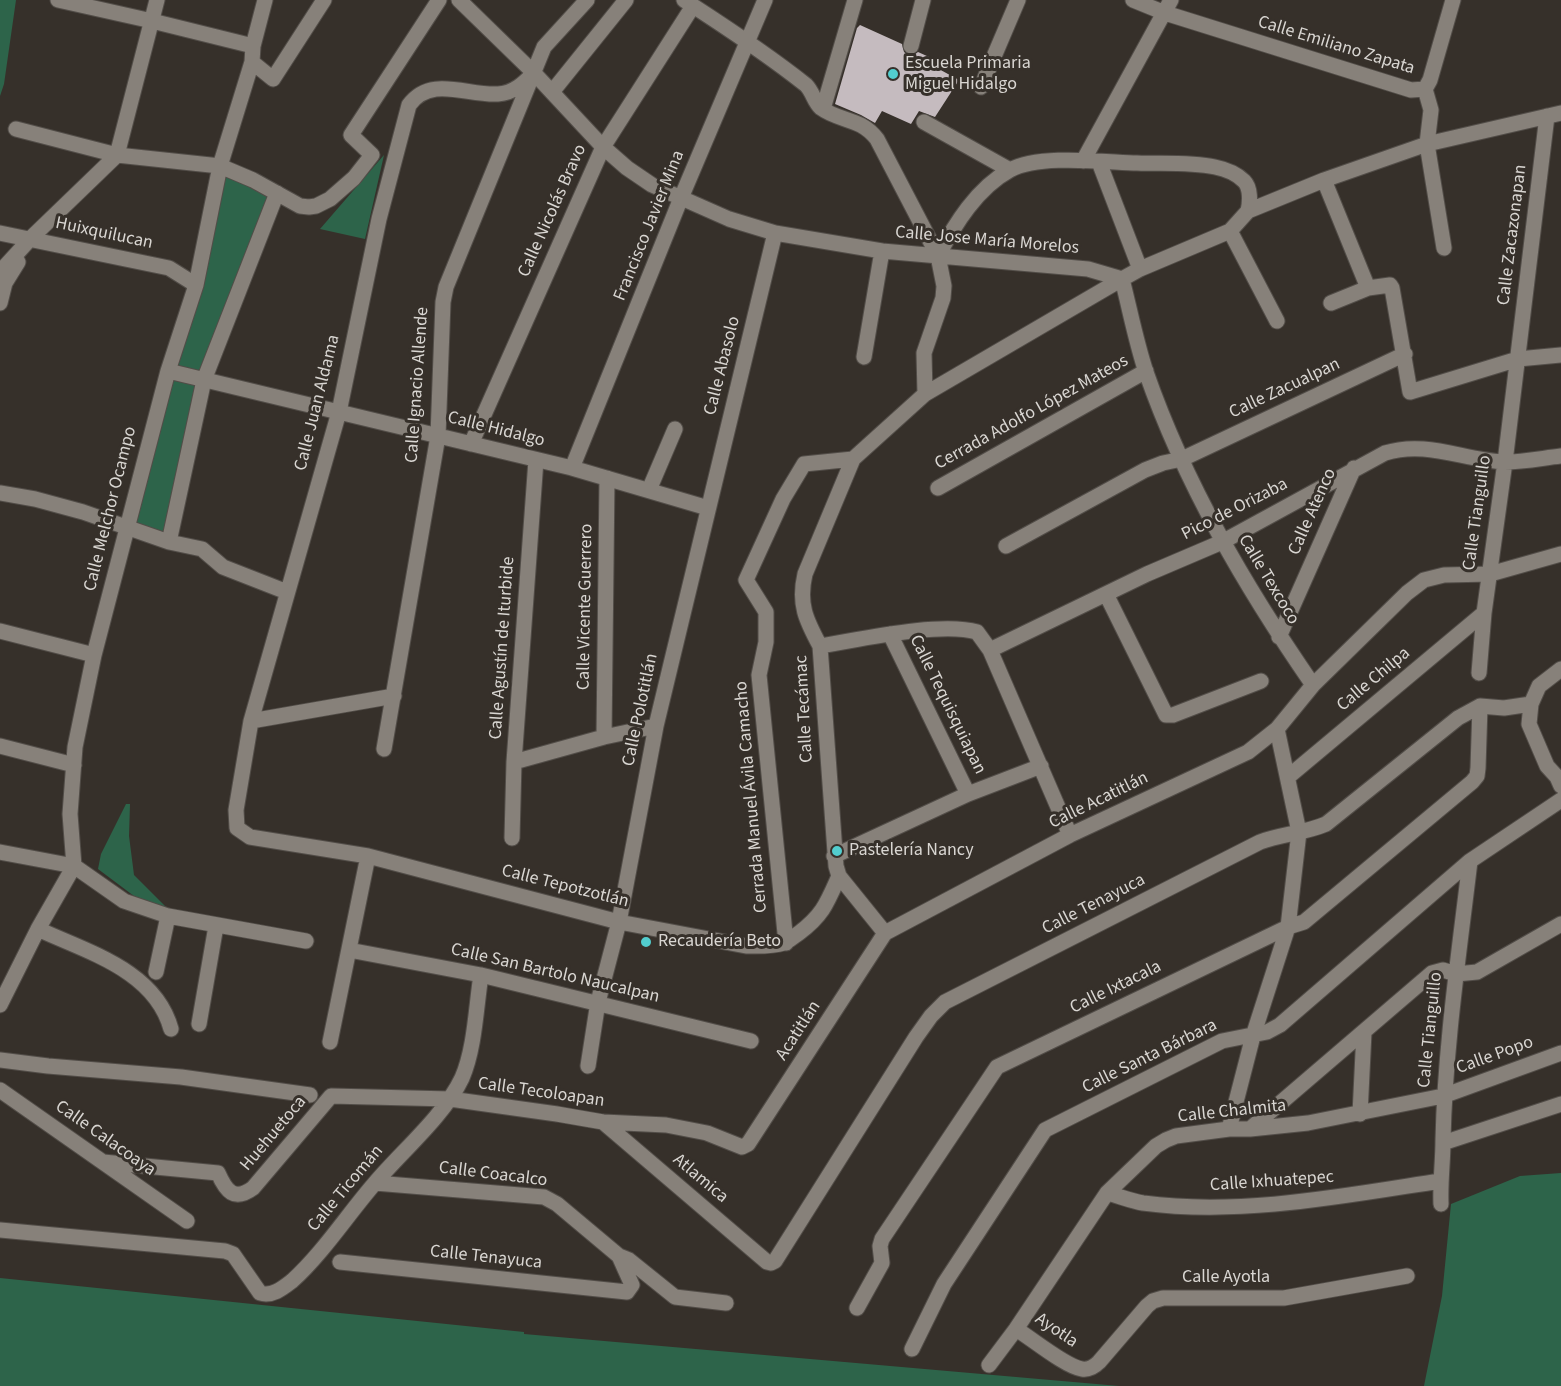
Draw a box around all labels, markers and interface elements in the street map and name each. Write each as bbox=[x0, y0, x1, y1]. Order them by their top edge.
street label: Calle Emiliano Zapata bbox=[1255, 12, 1417, 80]
place label: Escuela Primaria Miguel Hidalgo bbox=[905, 53, 1031, 96]
marker: Escuela Primaria Miguel Hidalgo bbox=[886, 67, 900, 81]
street label: Calle Nicolás Bravo bbox=[514, 141, 592, 281]
street label: Francisco Javier Mina bbox=[610, 148, 690, 304]
street label: Calle Zacazonapan bbox=[1494, 163, 1532, 307]
street label: Huixquilucan bbox=[53, 213, 155, 255]
street label: Calle Jose María Morelos bbox=[894, 222, 1080, 260]
street label: Calle Ignacio Allende bbox=[402, 306, 434, 464]
street label: Calle Abasolo bbox=[700, 314, 746, 418]
street label: Calle Juan Aldama bbox=[291, 333, 345, 473]
street label: Cerrada Adolfo López Mateos bbox=[931, 351, 1133, 475]
street label: Calle Zacualpan bbox=[1226, 354, 1344, 424]
street label: Calle Hidalgo bbox=[445, 407, 547, 453]
street label: Calle Melchor Ocampo bbox=[80, 424, 142, 594]
street label: Calle Tianguillo bbox=[1459, 454, 1497, 572]
street label: Calle Atenco bbox=[1284, 465, 1342, 559]
street label: Pico de Orizaba bbox=[1178, 474, 1292, 546]
street label: Calle Vicente Guerrero bbox=[574, 524, 598, 690]
street label: Calle Texcoco bbox=[1233, 531, 1303, 629]
street label: Calle Agustín de Iturbide bbox=[486, 556, 520, 740]
street label: Calle Tequisquiapan bbox=[904, 632, 990, 778]
street label: Calle Chilpa bbox=[1333, 643, 1415, 717]
street label: Calle Polotitlán bbox=[619, 652, 663, 768]
street label: Calle Tecámac bbox=[791, 655, 819, 763]
street label: Cerrada Manuel Ávila Camacho bbox=[731, 680, 773, 914]
street label: Calle Acatitlán bbox=[1046, 768, 1152, 834]
place label: Pastelería Nancy bbox=[849, 840, 974, 862]
marker: Pastelería Nancy bbox=[830, 844, 844, 858]
street label: Calle Tepotzotlán bbox=[499, 861, 631, 913]
street label: Calle Tenayuca bbox=[1039, 870, 1149, 940]
place label: Recaudería Beto bbox=[658, 931, 781, 953]
marker: Recaudería Beto bbox=[639, 935, 653, 949]
street label: Calle San Bartolo Naucalpan bbox=[449, 939, 661, 1009]
street label: Calle Ixtacala bbox=[1067, 957, 1165, 1019]
street label: Calle Tianguillo bbox=[1414, 971, 1448, 1089]
street label: Acatitlán bbox=[772, 997, 826, 1065]
street label: Calle Santa Bárbara bbox=[1079, 1015, 1221, 1099]
street label: Calle Popo bbox=[1454, 1032, 1536, 1080]
street label: Calle Tecoloapan bbox=[476, 1073, 606, 1113]
street label: Huehuetoca bbox=[236, 1092, 312, 1176]
street label: Calle Calacoaya bbox=[51, 1096, 159, 1182]
street label: Calle Chalmita bbox=[1177, 1096, 1287, 1128]
street label: Calle Ticomán bbox=[303, 1141, 389, 1237]
street label: Atlamica bbox=[668, 1150, 732, 1208]
street label: Calle Coacalco bbox=[437, 1158, 549, 1192]
street label: Calle Ixhuatepec bbox=[1209, 1167, 1335, 1197]
street label: Calle Tenayuca bbox=[429, 1241, 543, 1275]
street label: Calle Ayotla bbox=[1182, 1267, 1270, 1289]
street label: Ayotla bbox=[1030, 1309, 1082, 1353]

